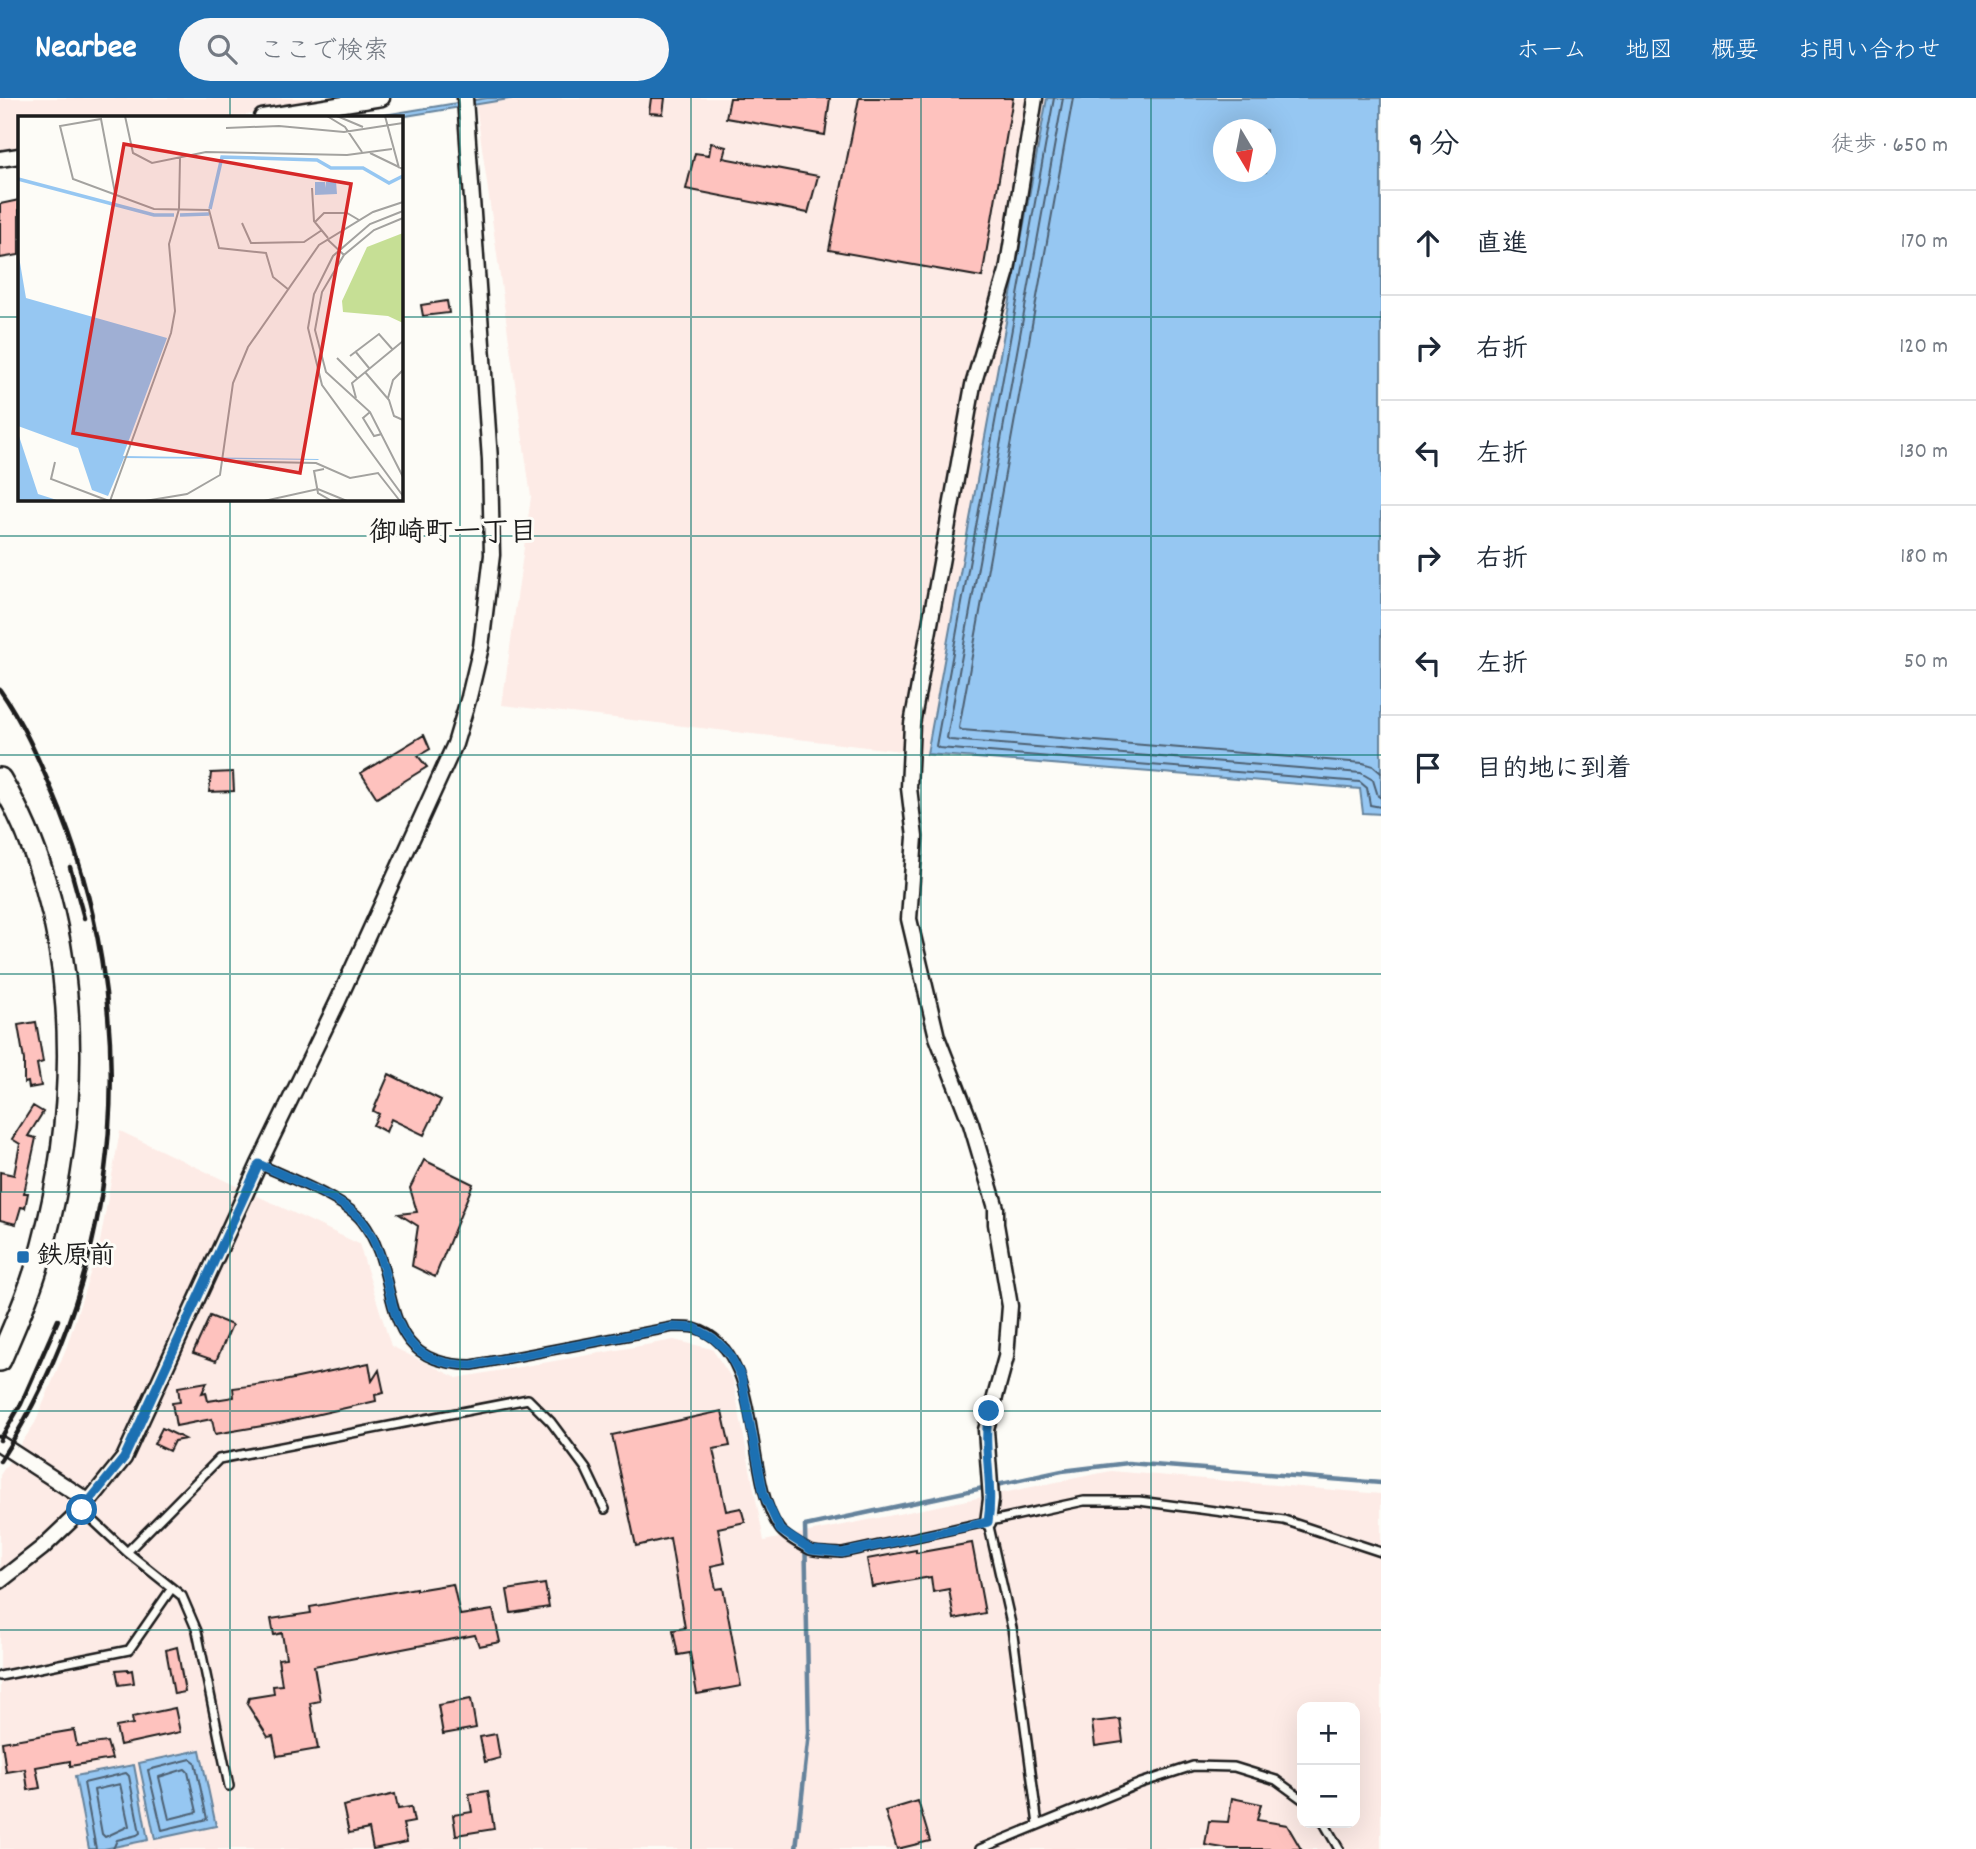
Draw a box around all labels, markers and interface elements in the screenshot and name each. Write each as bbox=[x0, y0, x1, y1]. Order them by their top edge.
search box bbox=[179, 18, 669, 81]
text: Nearbee bbox=[35, 26, 137, 73]
icon: search bbox=[203, 30, 241, 68]
text: ここで検索 bbox=[259, 34, 389, 71]
text: ホーム bbox=[1516, 35, 1587, 69]
text: 地図 bbox=[1625, 35, 1673, 69]
text: 概要 bbox=[1711, 35, 1759, 69]
text: お問い合わせ bbox=[1797, 35, 1941, 69]
inset map bbox=[18, 116, 402, 500]
north arrow bbox=[1213, 119, 1276, 182]
text: 9 分 bbox=[1409, 126, 1460, 169]
text: 徒歩 · 650 m bbox=[1831, 130, 1948, 163]
icon: ahead bbox=[1409, 224, 1447, 262]
text: 170 m bbox=[1901, 226, 1948, 259]
text: 直進 bbox=[1476, 227, 1528, 264]
icon: right bbox=[1409, 329, 1447, 367]
text: 120 m bbox=[1899, 331, 1948, 364]
text: 右折 bbox=[1476, 332, 1528, 369]
icon: left bbox=[1409, 434, 1447, 472]
text: 130 m bbox=[1899, 436, 1948, 469]
text: 左折 bbox=[1476, 437, 1528, 474]
district label: 御崎町一丁目 bbox=[369, 515, 537, 555]
icon: right bbox=[1409, 539, 1447, 577]
text: 180 m bbox=[1900, 541, 1948, 574]
text: 右折 bbox=[1476, 542, 1528, 579]
icon: left bbox=[1409, 644, 1447, 682]
text: 50 m bbox=[1904, 646, 1948, 679]
text: 左折 bbox=[1476, 647, 1528, 684]
icon: arrive bbox=[1409, 749, 1447, 787]
text: 目的地に到着 bbox=[1476, 752, 1632, 789]
place label: 鉄原前 bbox=[37, 1239, 115, 1276]
marker: 鉄原前 bbox=[15, 1249, 31, 1265]
route end bbox=[973, 1395, 1004, 1426]
route start bbox=[66, 1494, 97, 1525]
map controls bbox=[1297, 1702, 1360, 1828]
button: + bbox=[1297, 1702, 1360, 1765]
button: − bbox=[1297, 1765, 1360, 1828]

